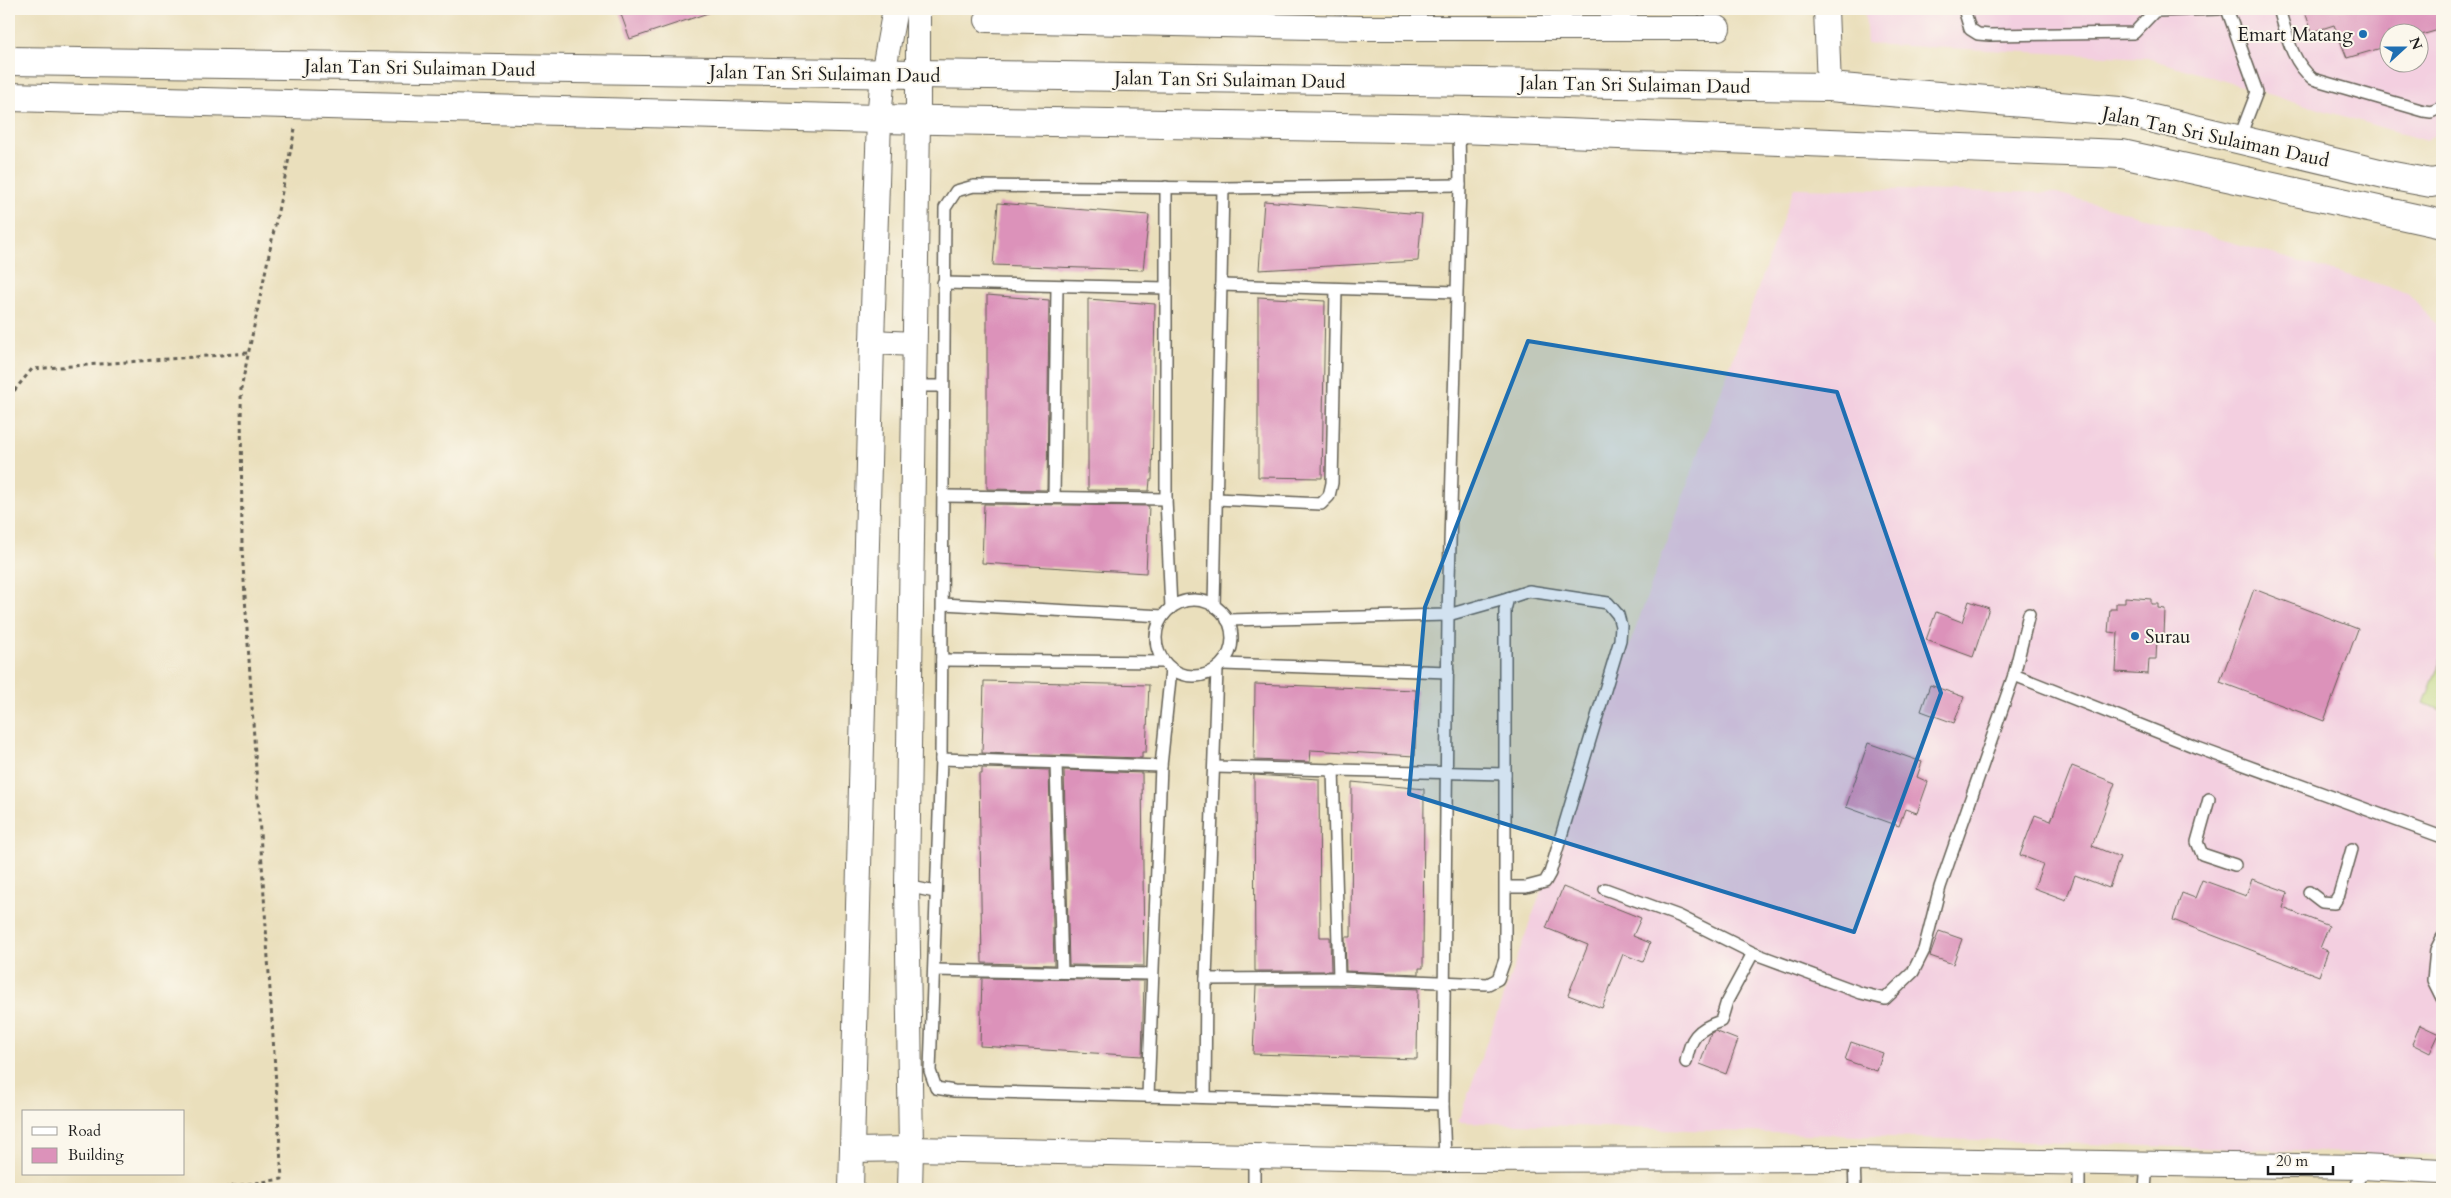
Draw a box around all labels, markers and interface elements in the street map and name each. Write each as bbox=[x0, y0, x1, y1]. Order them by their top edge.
place label: Emart Matang bbox=[2237, 22, 2353, 48]
north arrow bbox=[2378, 22, 2428, 72]
marker: Emart Matang bbox=[2357, 28, 2369, 40]
text: N bbox=[2405, 34, 2427, 53]
street label: Jalan Tan Sri Sulaiman Daud bbox=[301, 53, 536, 83]
street label: Jalan Tan Sri Sulaiman Daud bbox=[706, 59, 941, 89]
street label: Jalan Tan Sri Sulaiman Daud bbox=[1111, 65, 1346, 95]
street label: Jalan Tan Sri Sulaiman Daud bbox=[1516, 70, 1751, 100]
street label: Jalan Tan Sri Sulaiman Daud bbox=[2097, 100, 2332, 174]
place label: Surau bbox=[2145, 624, 2191, 650]
marker: Surau bbox=[2129, 630, 2141, 642]
legend bbox=[22, 1110, 185, 1176]
text: Road bbox=[68, 1121, 101, 1141]
scale bar bbox=[2268, 1143, 2334, 1175]
text: Building bbox=[68, 1145, 124, 1165]
text: 20 m bbox=[2276, 1151, 2308, 1171]

